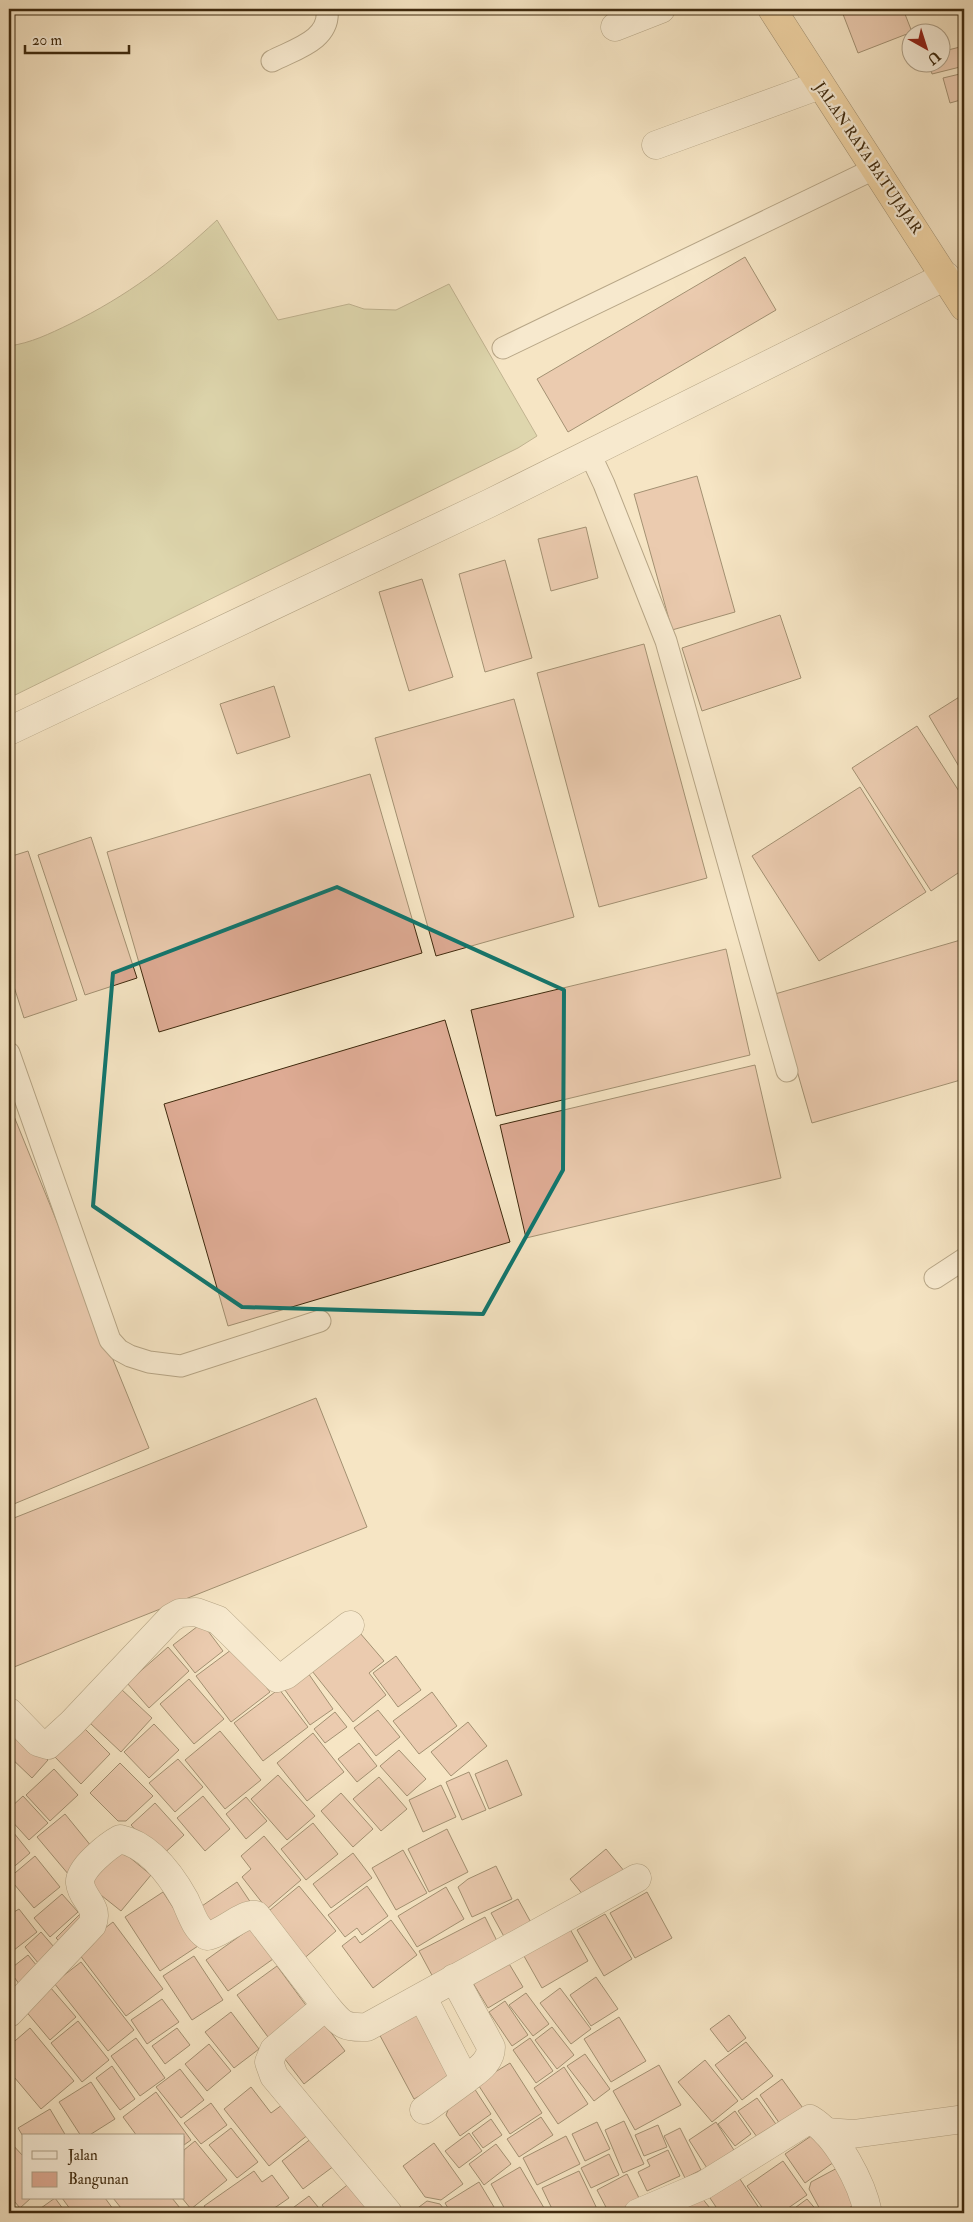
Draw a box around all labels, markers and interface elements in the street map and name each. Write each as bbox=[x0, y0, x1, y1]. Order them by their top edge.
scale bar bbox=[25, 22, 129, 54]
north arrow bbox=[900, 22, 950, 72]
text: 20 m bbox=[32, 31, 62, 50]
text: U bbox=[924, 47, 944, 68]
street label: JALAN RAYA BATUJAJAR bbox=[809, 78, 927, 239]
legend bbox=[22, 2134, 185, 2200]
text: Jalan bbox=[67, 2146, 98, 2166]
text: Bangunan bbox=[68, 2170, 129, 2189]

